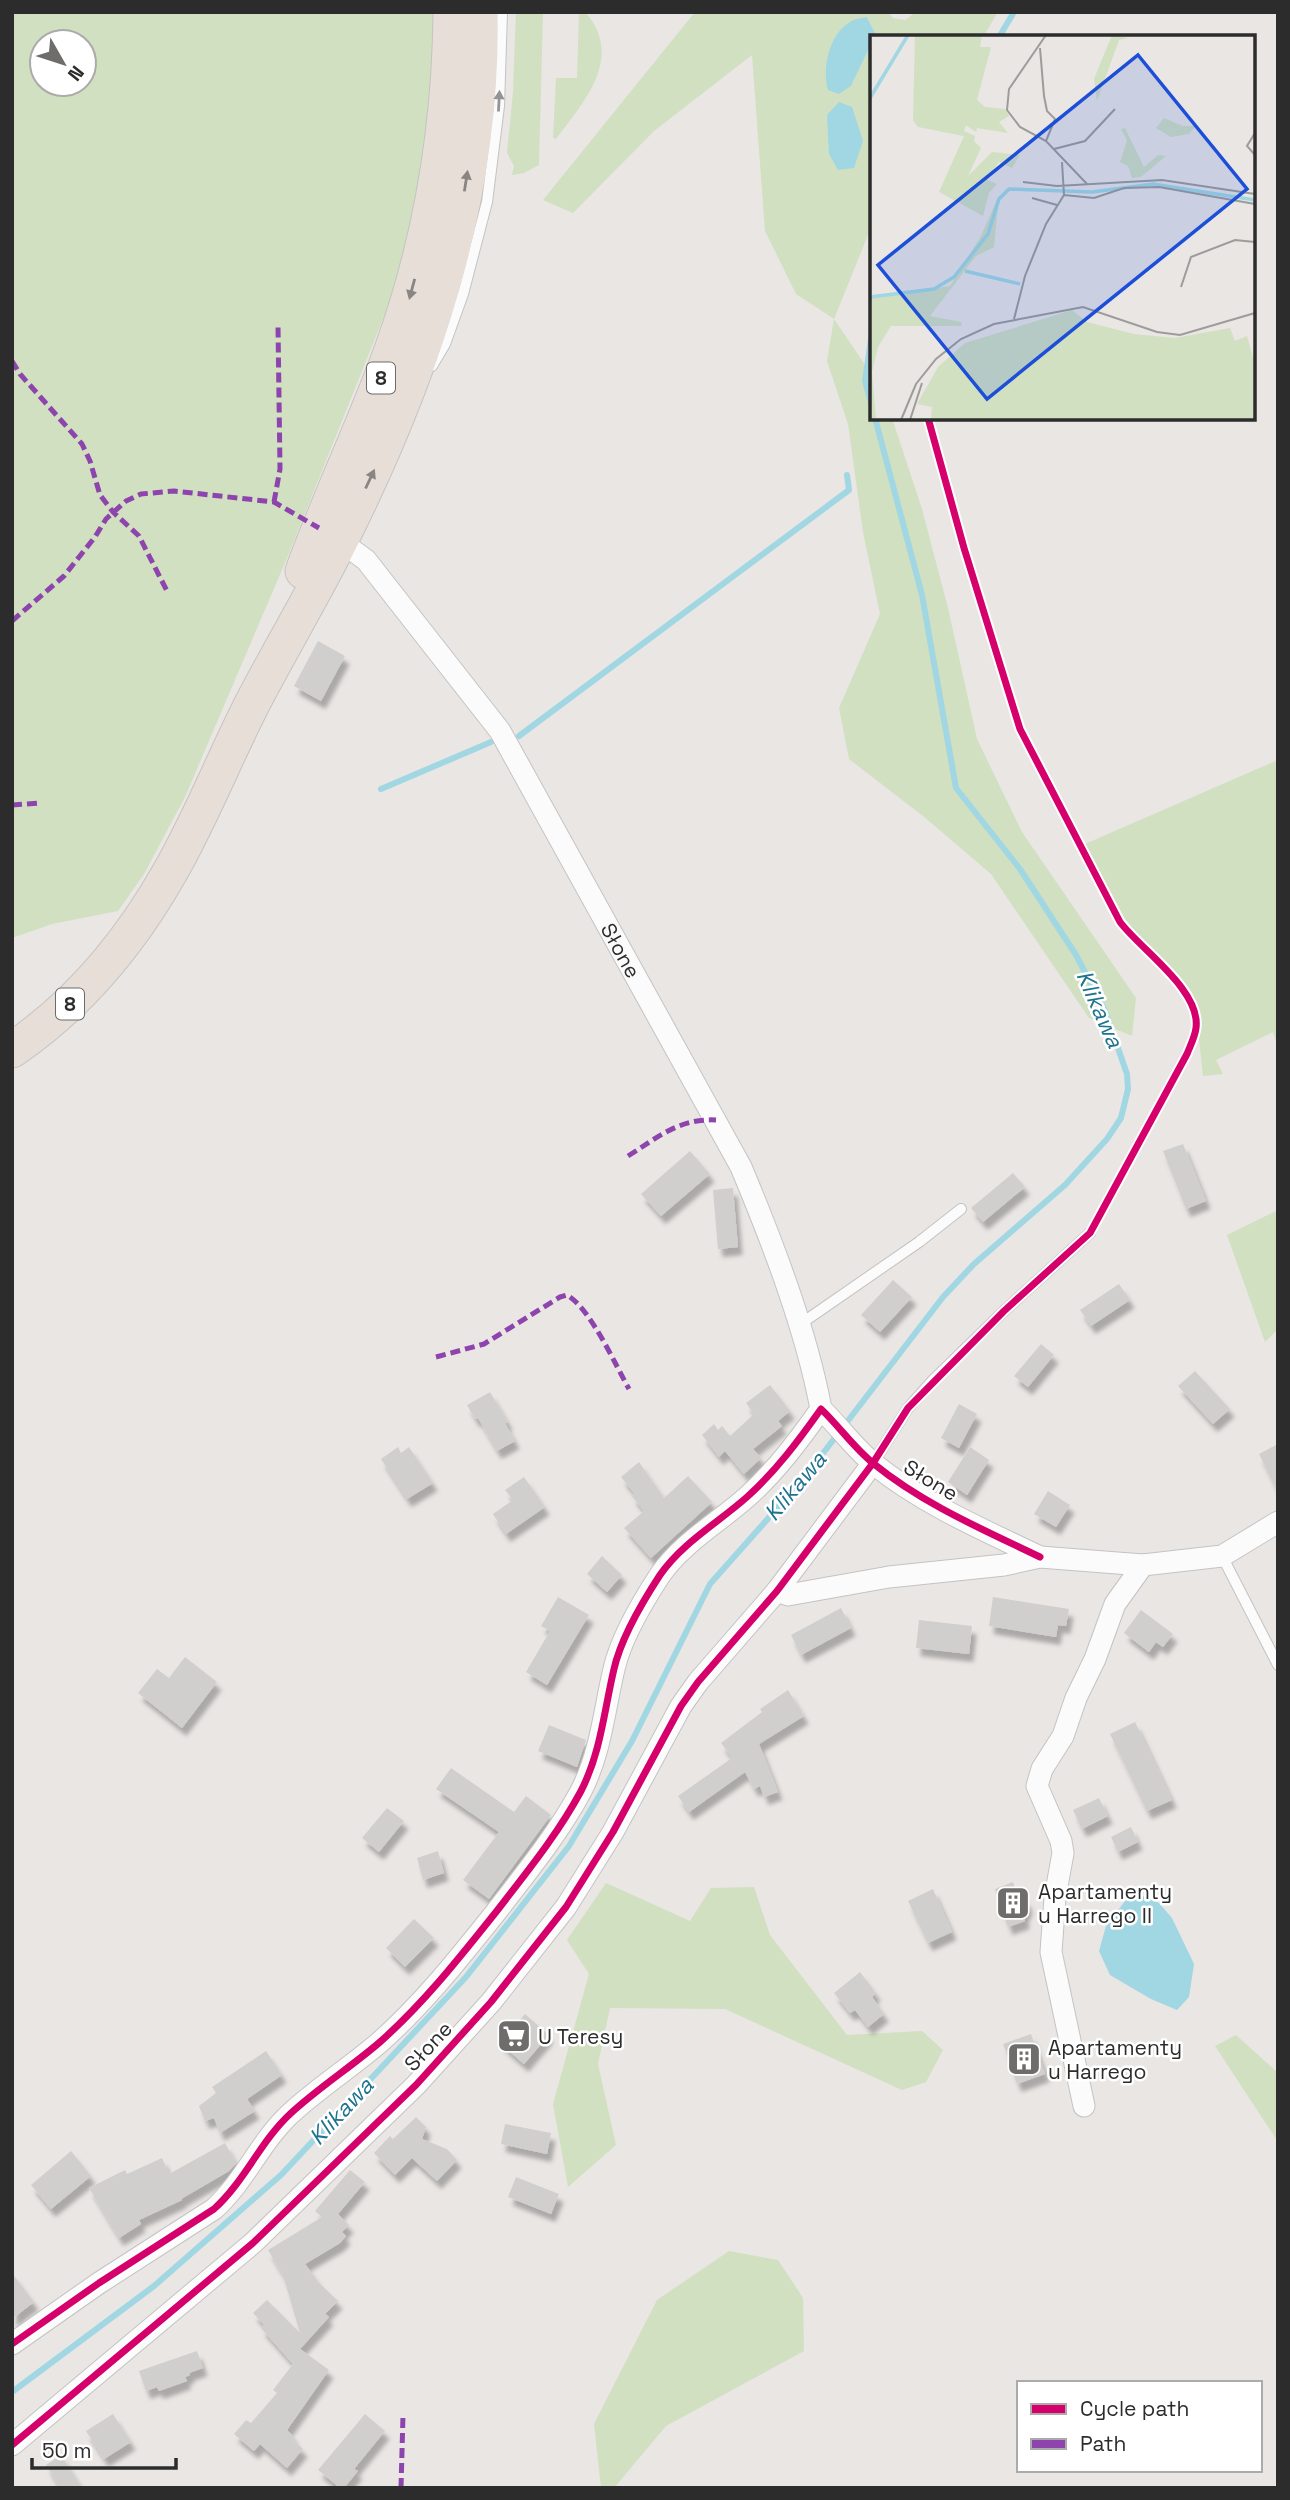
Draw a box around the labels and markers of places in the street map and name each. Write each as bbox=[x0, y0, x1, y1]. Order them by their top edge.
place label: Apartamenty u Harrego II bbox=[1038, 1878, 1172, 1929]
building icon: Apartamenty u Harrego II bbox=[994, 1884, 1032, 1922]
supermarket icon: U Teresy bbox=[495, 2017, 533, 2055]
place label: U Teresy bbox=[538, 2023, 623, 2050]
place label: Apartamenty u Harrego bbox=[1048, 2034, 1182, 2085]
building icon: Apartamenty u Harrego bbox=[1005, 2040, 1043, 2078]

